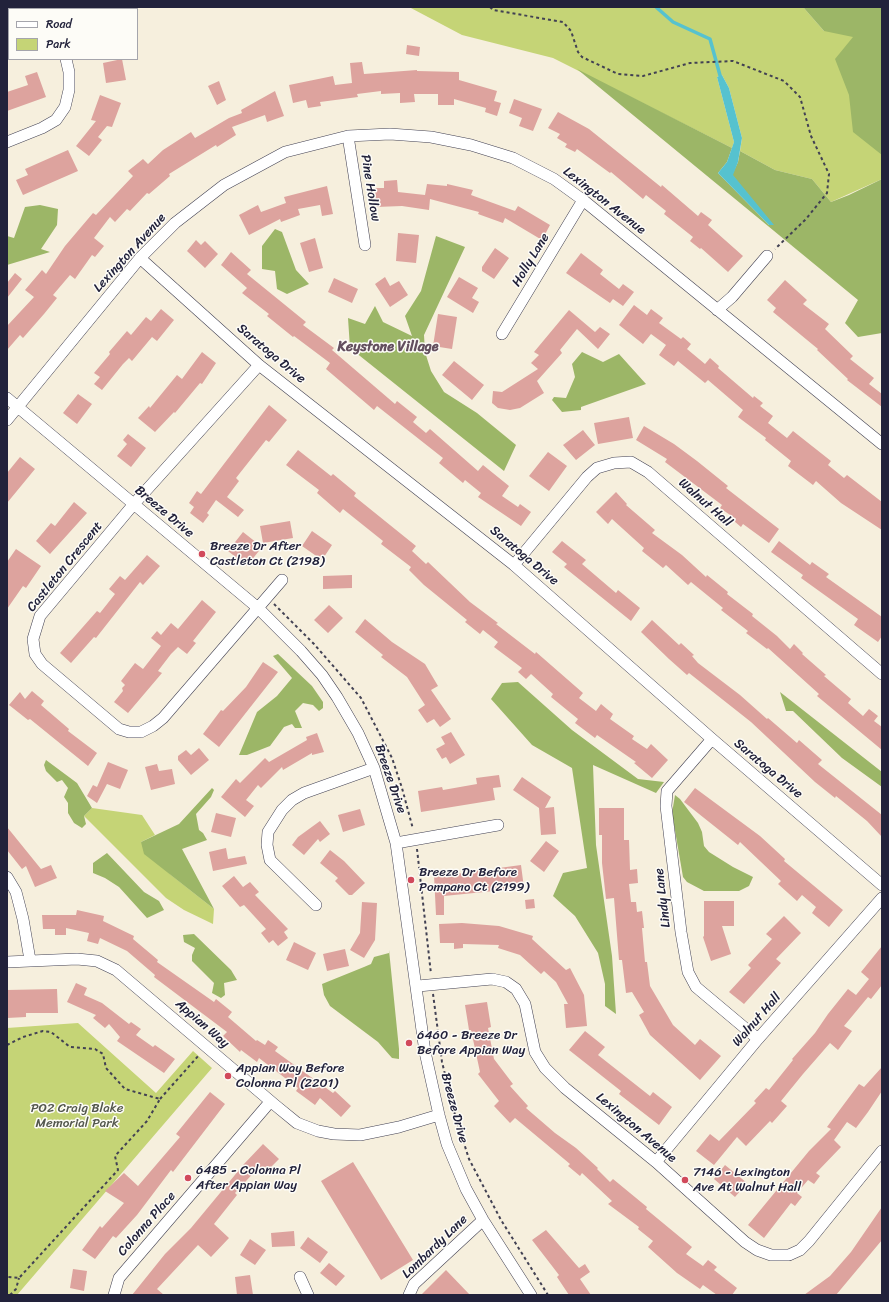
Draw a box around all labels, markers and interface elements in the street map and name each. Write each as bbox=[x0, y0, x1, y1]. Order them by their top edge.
legend bbox=[8, 8, 138, 60]
text: Road bbox=[46, 13, 72, 35]
text: Park bbox=[46, 33, 71, 55]
street label: Pine Hollow bbox=[357, 154, 383, 222]
street label: Lexington Avenue bbox=[560, 164, 648, 238]
street label: Lexington Avenue bbox=[91, 210, 169, 296]
street label: Holly Lane bbox=[509, 230, 553, 290]
street label: Saratoga Drive bbox=[234, 321, 308, 387]
district label: Keystone Village bbox=[337, 339, 439, 355]
street label: Walnut Hall bbox=[675, 475, 735, 531]
street label: Breeze Drive bbox=[131, 483, 197, 541]
street label: Castleton Crescent bbox=[24, 519, 106, 615]
street label: Saratoga Drive bbox=[487, 523, 561, 589]
place label: Breeze Dr After Castleton Ct (2198) bbox=[210, 539, 324, 570]
marker: Breeze Dr After Castleton Ct (2198) bbox=[197, 549, 207, 559]
street label: Saratoga Drive bbox=[731, 736, 805, 802]
street label: Breeze Drive bbox=[371, 742, 409, 816]
place label: Breeze Dr Before Pompano Ct (2199) bbox=[419, 865, 529, 896]
street label: Lindy Lane bbox=[652, 867, 674, 929]
marker: Breeze Dr Before Pompano Ct (2199) bbox=[406, 875, 416, 885]
street label: Walnut Hall bbox=[729, 990, 785, 1050]
street label: Appian Way bbox=[172, 996, 232, 1052]
place label: 6460 - Breeze Dr Before Appian Way bbox=[417, 1028, 525, 1059]
marker: 6460 - Breeze Dr Before Appian Way bbox=[404, 1038, 414, 1048]
place label: Appian Way Before Colonna Pl (2201) bbox=[236, 1061, 344, 1092]
marker: Appian Way Before Colonna Pl (2201) bbox=[223, 1071, 233, 1081]
street label: Breeze Drive bbox=[437, 1071, 471, 1145]
street label: Lexington Avenue bbox=[592, 1090, 680, 1166]
park label: PO2 Craig Blake Memorial Park bbox=[31, 1101, 123, 1132]
place label: 6485 - Colonna Pl After Appian Way bbox=[196, 1163, 301, 1194]
place label: 7146 - Lexington Ave At Walnut Hall bbox=[693, 1165, 801, 1196]
marker: 6485 - Colonna Pl After Appian Way bbox=[183, 1173, 193, 1183]
marker: 7146 - Lexington Ave At Walnut Hall bbox=[680, 1175, 690, 1185]
street label: Colonna Place bbox=[115, 1189, 179, 1259]
street label: Lombardy Lane bbox=[399, 1212, 471, 1282]

